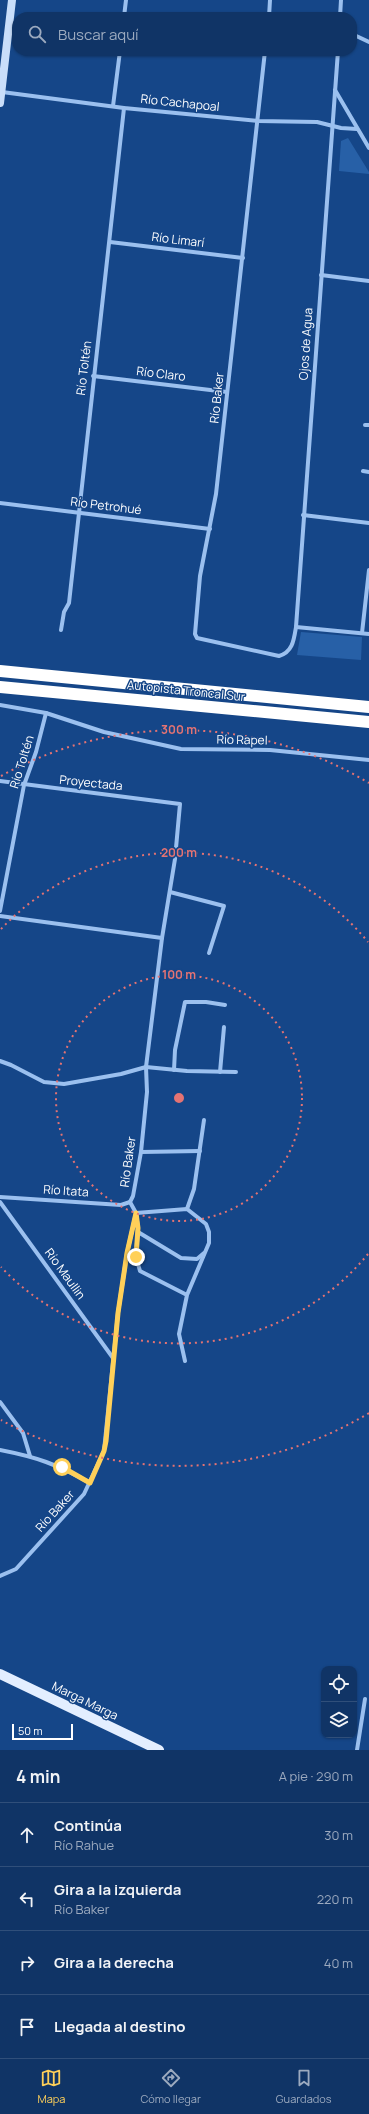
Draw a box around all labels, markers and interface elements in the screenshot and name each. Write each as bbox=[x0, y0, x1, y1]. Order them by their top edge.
search box bbox=[12, 12, 357, 56]
icon: search bbox=[26, 23, 48, 45]
text: Buscar aquí bbox=[58, 24, 139, 45]
street label: Río Cachapoal bbox=[140, 90, 220, 115]
street label: Río Limarí bbox=[151, 228, 205, 251]
street label: Ojos de Agua bbox=[294, 307, 317, 381]
street label: Río Toltén bbox=[72, 340, 95, 396]
street label: Río Claro bbox=[136, 362, 187, 385]
street label: Río Baker bbox=[205, 371, 228, 424]
street label: Río Petrohué bbox=[70, 493, 143, 518]
street label: Autopista Troncal Sur bbox=[126, 676, 247, 705]
text: 300 m bbox=[161, 721, 197, 738]
street label: Río Rapel bbox=[216, 731, 268, 748]
street label: Río Toltén bbox=[5, 733, 38, 791]
street label: Proyectada bbox=[59, 771, 123, 794]
text: 200 m bbox=[161, 844, 197, 861]
text: 100 m bbox=[162, 966, 196, 983]
centre of rings bbox=[172, 1091, 186, 1105]
street label: Río Baker bbox=[116, 1135, 140, 1188]
street label: Río Itata bbox=[43, 1180, 89, 1201]
street label: Río Maullin bbox=[41, 1245, 90, 1303]
route end bbox=[127, 1248, 145, 1266]
route start bbox=[53, 1458, 71, 1476]
street label: Río Baker bbox=[31, 1486, 78, 1535]
map controls bbox=[321, 1666, 357, 1738]
button: locate bbox=[321, 1666, 357, 1702]
street label: Marga Marga bbox=[49, 1677, 121, 1724]
button: layers bbox=[321, 1702, 357, 1738]
scale bar bbox=[12, 1722, 73, 1741]
text: 50 m bbox=[18, 1723, 43, 1738]
text: 4 min bbox=[16, 1765, 60, 1788]
text: A pie · 290 m bbox=[279, 1767, 353, 1785]
text: Continúa bbox=[54, 1815, 122, 1836]
icon: ahead bbox=[16, 1824, 38, 1846]
text: 30 m bbox=[324, 1826, 353, 1844]
text: Río Rahue bbox=[54, 1836, 114, 1854]
text: Gira a la izquierda bbox=[54, 1879, 181, 1900]
icon: left bbox=[16, 1888, 38, 1910]
text: 220 m bbox=[317, 1890, 353, 1908]
text: Río Baker bbox=[54, 1900, 109, 1918]
icon: right bbox=[16, 1952, 38, 1974]
text: Gira a la derecha bbox=[54, 1952, 174, 1973]
text: 40 m bbox=[324, 1954, 353, 1972]
icon: arrive bbox=[16, 2016, 38, 2038]
text: Llegada al destino bbox=[54, 2016, 186, 2037]
tab: Mapa bbox=[37, 2067, 65, 2106]
tab: Cómo llegar bbox=[140, 2067, 201, 2106]
tab: Guardados bbox=[276, 2067, 332, 2106]

